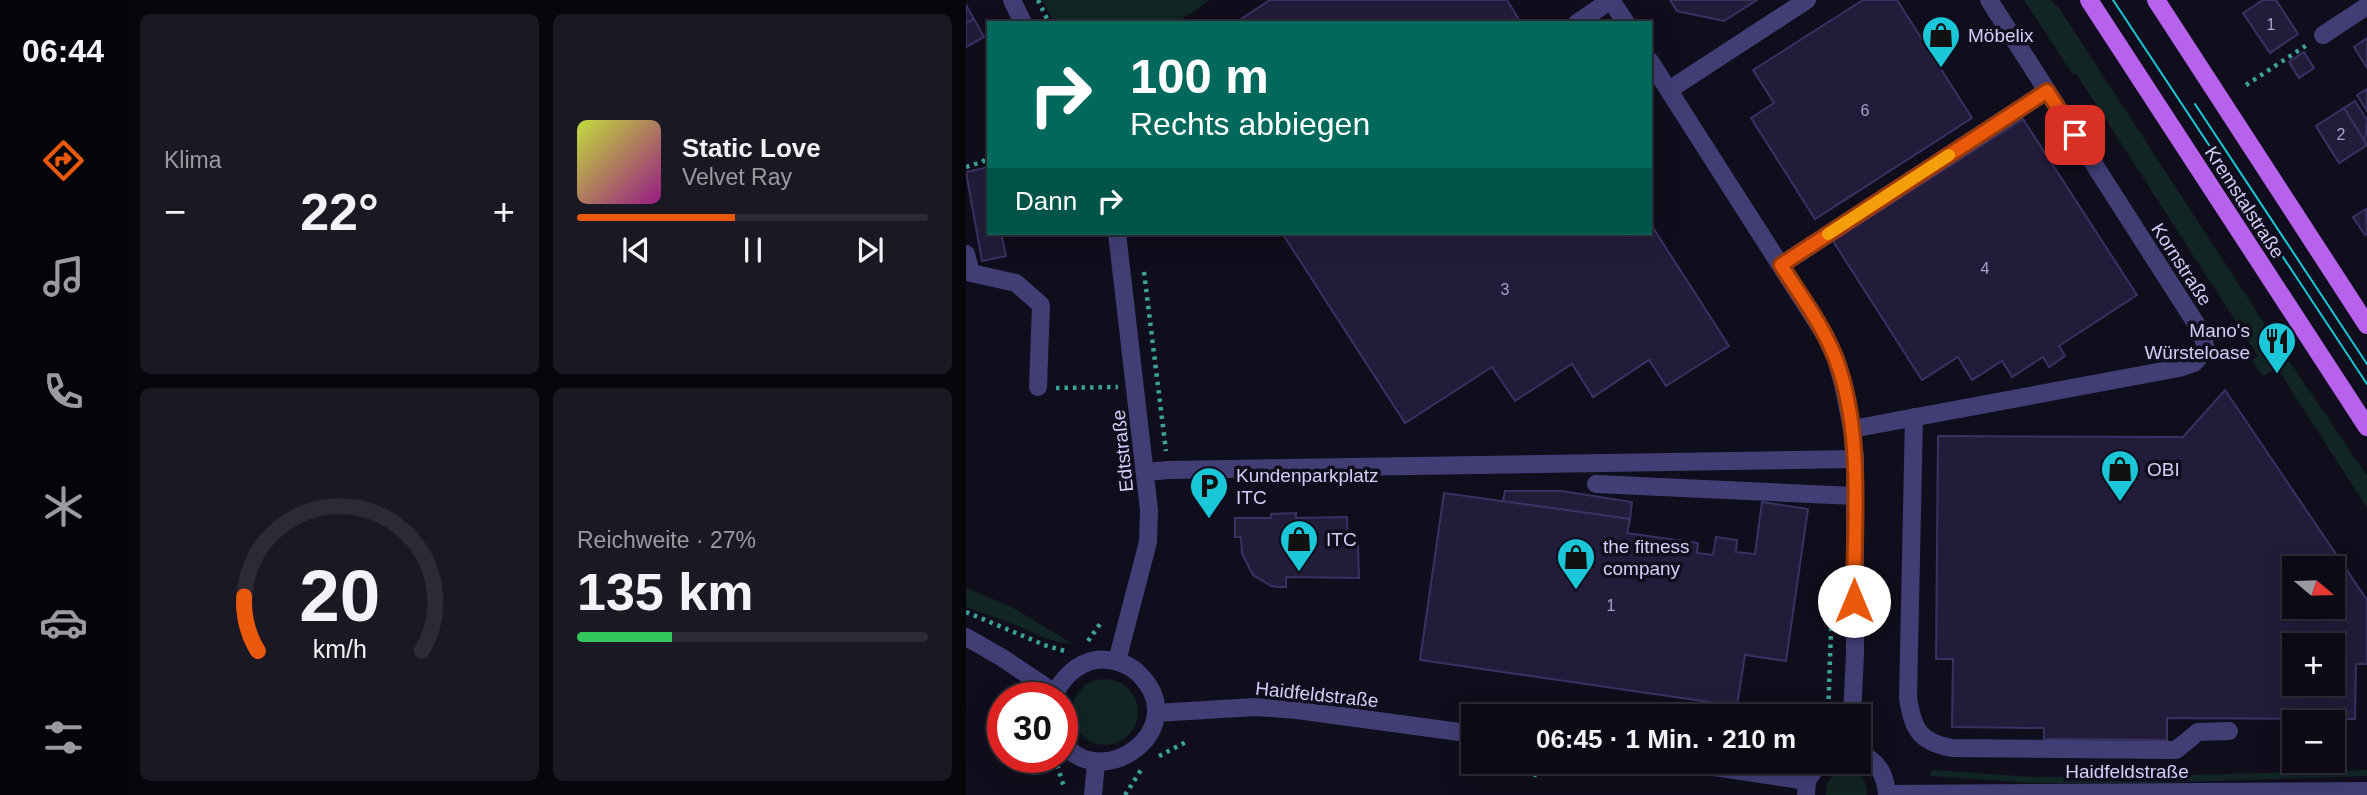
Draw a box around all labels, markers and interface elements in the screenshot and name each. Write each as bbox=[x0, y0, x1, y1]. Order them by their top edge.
shop icon: Möbelix bbox=[1920, 14, 1962, 69]
house number: 1 bbox=[2267, 16, 2276, 33]
place label: Möbelix bbox=[1968, 25, 2034, 46]
text: 06:44 bbox=[22, 33, 104, 69]
icon: right bbox=[1015, 49, 1106, 140]
text: 100 m bbox=[1130, 49, 1269, 103]
house number: 6 bbox=[1861, 102, 1870, 119]
pin bbox=[2045, 105, 2105, 165]
text: Rechts abbiegen bbox=[1130, 106, 1370, 142]
icon: arrive bbox=[2056, 116, 2094, 154]
house number: 2 bbox=[2337, 126, 2346, 143]
text: Static Love bbox=[682, 133, 821, 163]
icon: directions bbox=[39, 136, 88, 185]
street label: Kremstalstraße bbox=[2201, 143, 2288, 262]
text: Klima bbox=[164, 147, 222, 173]
text: Velvet Ray bbox=[682, 164, 792, 190]
icon: right bbox=[1091, 182, 1129, 220]
text: 22° bbox=[300, 183, 379, 241]
text: Dann bbox=[1015, 186, 1077, 216]
text: − bbox=[164, 191, 186, 233]
text: + bbox=[493, 191, 515, 233]
street label: Kornstraße bbox=[2147, 219, 2216, 309]
icon: previous bbox=[617, 231, 655, 269]
icon: pause bbox=[734, 231, 772, 269]
icon: next bbox=[851, 231, 889, 269]
icon: music bbox=[39, 252, 88, 301]
house number: 4 bbox=[1981, 260, 1990, 277]
house number: 3 bbox=[1501, 281, 1510, 298]
place label: Mano's Würsteloase bbox=[2144, 320, 2250, 363]
restaurant icon: Mano's Würsteloase bbox=[2256, 320, 2298, 375]
icon: phone bbox=[39, 367, 88, 416]
street label: Edtstraße bbox=[1108, 409, 1137, 493]
shop icon: OBI bbox=[2099, 448, 2141, 503]
place label: OBI bbox=[2147, 459, 2180, 480]
parking icon: Kundenparkplatz ITC bbox=[1188, 465, 1230, 520]
place label: Kundenparkplatz ITC bbox=[1236, 465, 1379, 508]
icon: climate bbox=[39, 482, 88, 531]
shop icon: ITC bbox=[1278, 518, 1320, 573]
text: Reichweite · 27% bbox=[577, 527, 756, 553]
place label: ITC bbox=[1326, 529, 1357, 550]
shop icon: the fitness company bbox=[1555, 536, 1597, 591]
place label: the fitness company bbox=[1603, 536, 1690, 579]
text: 20 bbox=[299, 555, 380, 636]
north arrow bbox=[2282, 556, 2345, 620]
map controls bbox=[2282, 556, 2345, 773]
text: 135 km bbox=[577, 563, 753, 621]
position arrow bbox=[1817, 564, 1891, 638]
house number: 1 bbox=[1607, 597, 1616, 614]
icon: car bbox=[39, 598, 88, 647]
button: + bbox=[2282, 633, 2345, 696]
text: km/h bbox=[312, 634, 367, 662]
street label: Haidfeldstraße bbox=[1254, 678, 1379, 711]
speed limit sign: 30 bbox=[987, 682, 1078, 773]
button: − bbox=[2282, 710, 2345, 773]
icon: filters bbox=[39, 713, 88, 762]
text: 06:45 · 1 Min. · 210 m bbox=[1536, 724, 1796, 754]
street label: Haidfeldstraße bbox=[2065, 761, 2189, 782]

